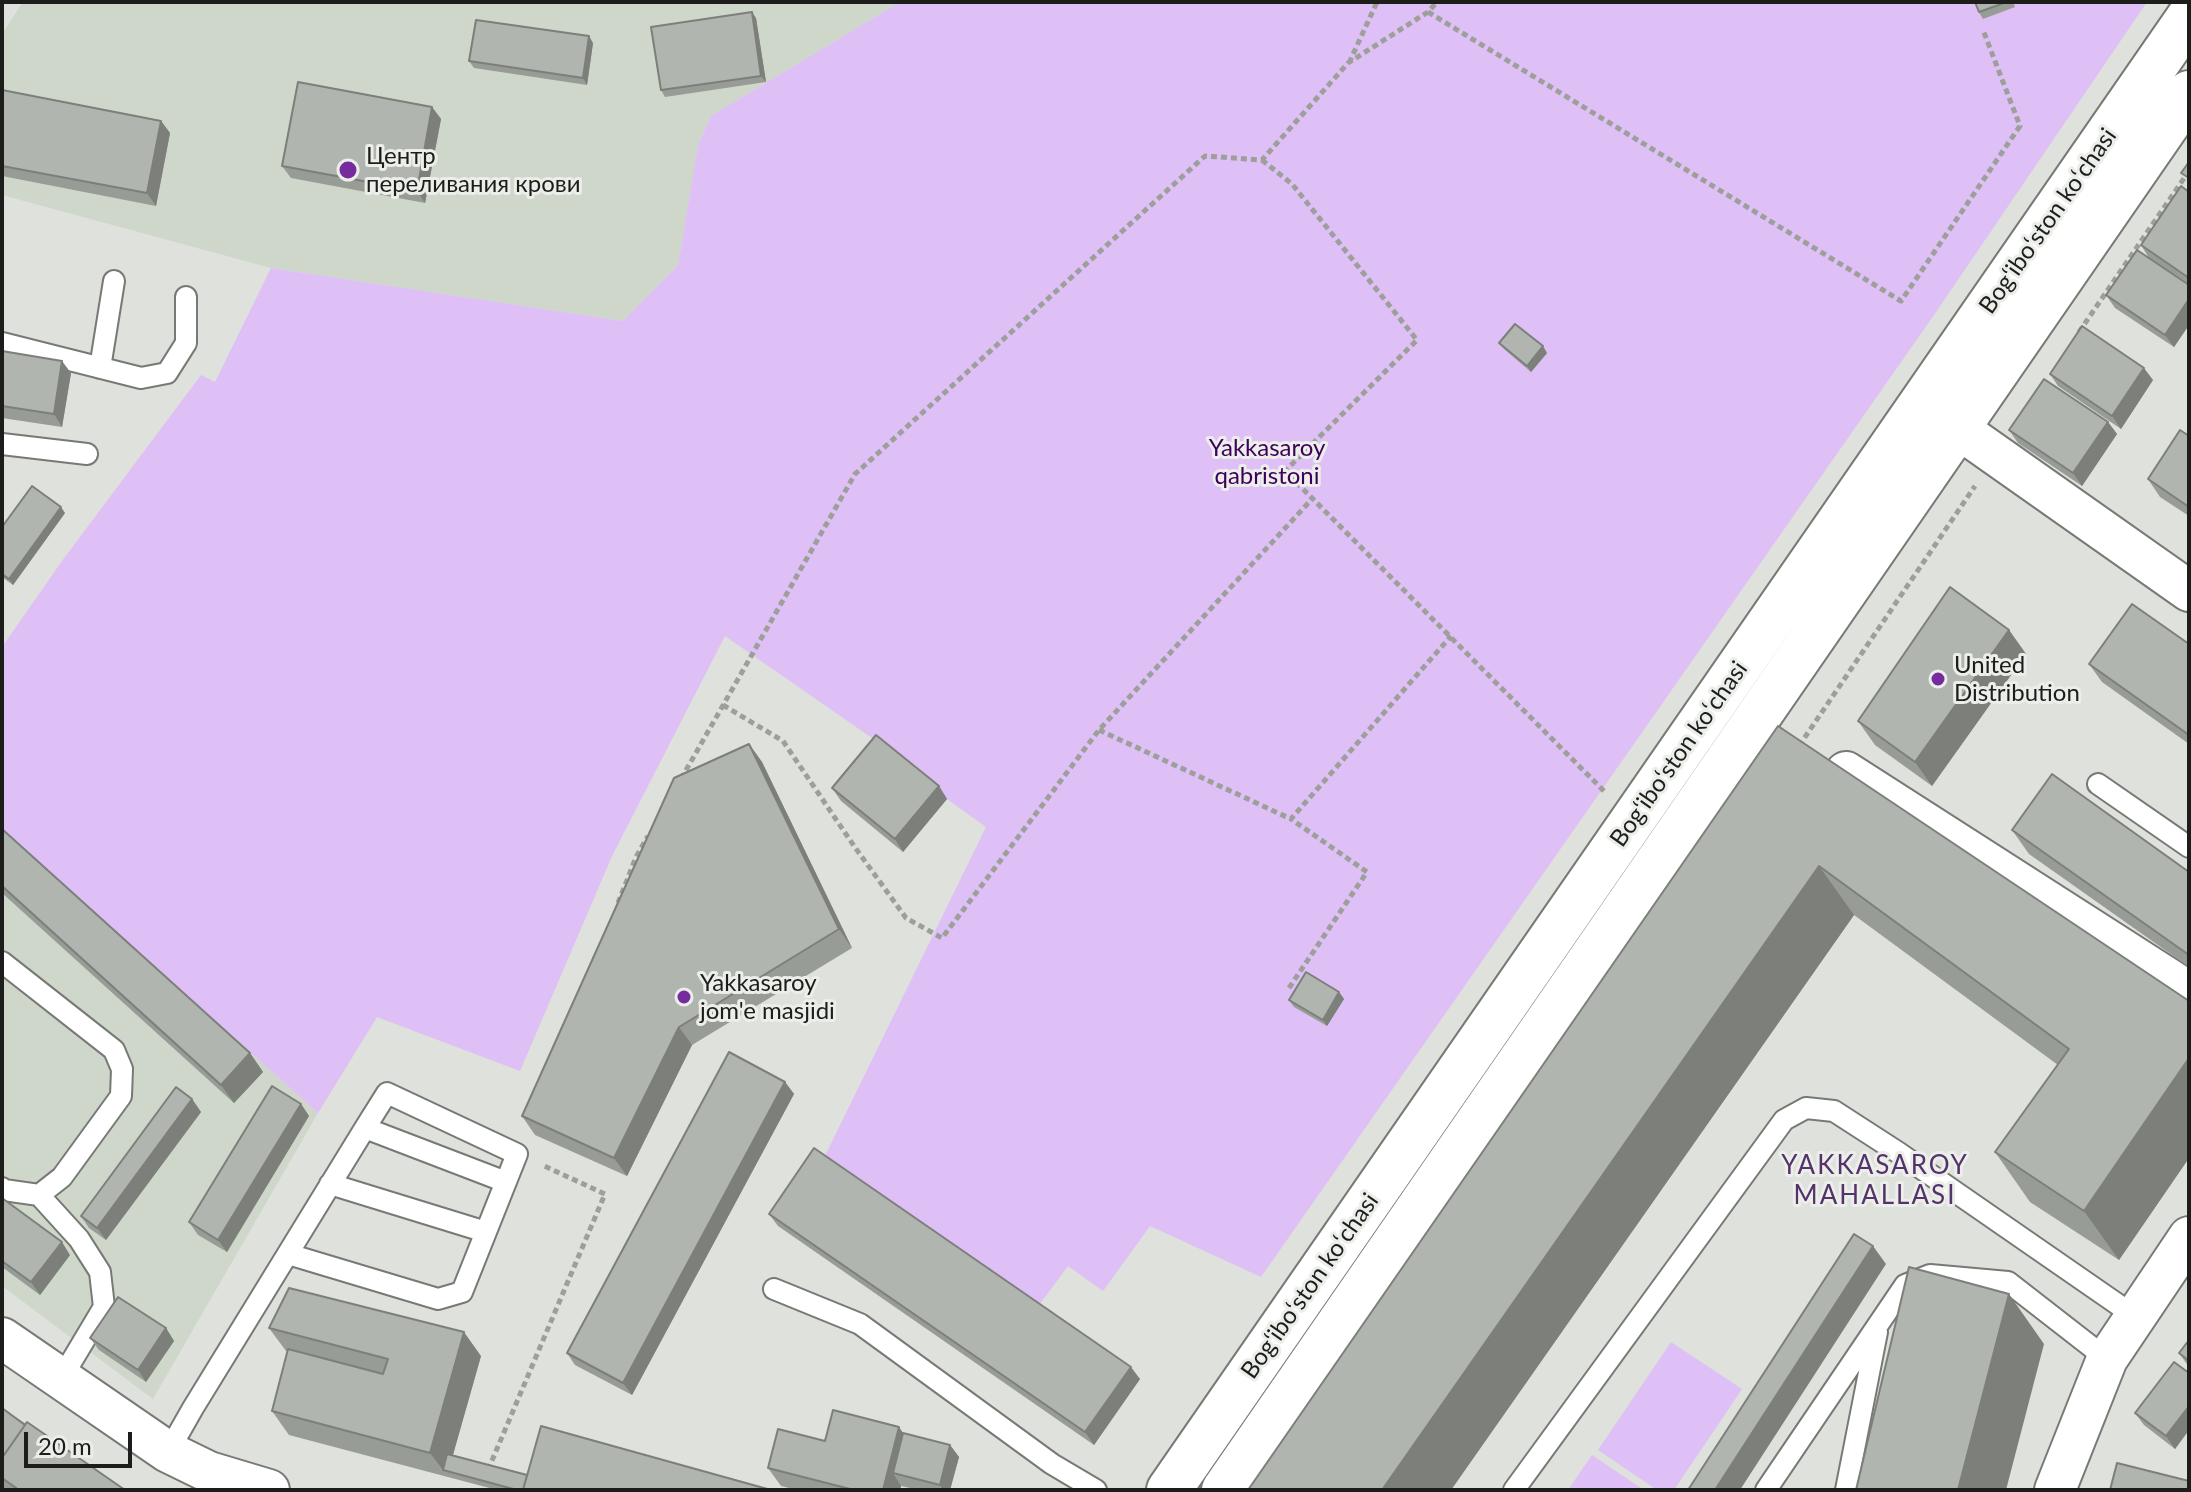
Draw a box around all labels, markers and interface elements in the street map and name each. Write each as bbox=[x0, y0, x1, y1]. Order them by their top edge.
street label: Bogʻiboʻston koʻchasi bbox=[1973, 123, 2123, 319]
place label: Центр переливания крови bbox=[366, 142, 580, 198]
marker: Центр переливания крови bbox=[337, 159, 359, 181]
park label: Yakkasaroy qabristoni bbox=[1209, 434, 1325, 490]
place label: United Distribution bbox=[1954, 651, 2080, 707]
street label: Bogʻiboʻston koʻchasi bbox=[1604, 656, 1754, 852]
marker: United Distribution bbox=[1929, 670, 1947, 688]
place label: Yakkasaroy jom'e masjidi bbox=[700, 969, 835, 1025]
marker: Yakkasaroy jom'e masjidi bbox=[675, 988, 693, 1006]
district label: YAKKASAROY MAHALLASI bbox=[1781, 1150, 1969, 1212]
street label: Bogʻiboʻston koʻchasi bbox=[1235, 1188, 1385, 1384]
scale bar bbox=[28, 1416, 136, 1466]
text: 20 m bbox=[38, 1431, 92, 1460]

